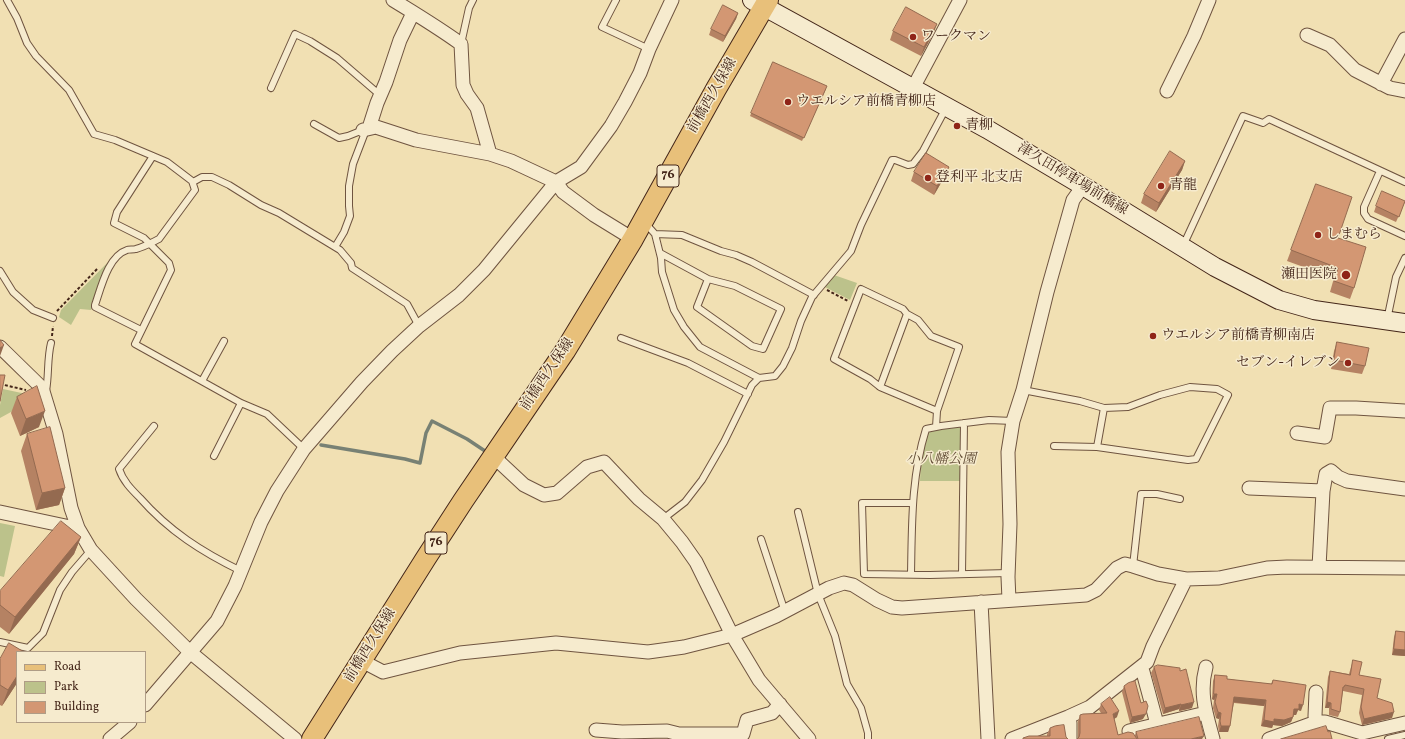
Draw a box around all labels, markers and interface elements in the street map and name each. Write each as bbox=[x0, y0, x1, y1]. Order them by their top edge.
place label: ワークマン bbox=[921, 29, 991, 45]
marker: ワークマン bbox=[908, 32, 918, 42]
street label: 前橋西久保線 bbox=[685, 55, 741, 137]
place label: ウエルシア前橋青柳店 bbox=[796, 94, 936, 110]
marker: ウエルシア前橋青柳店 bbox=[783, 97, 793, 107]
place label: 青柳 bbox=[965, 118, 993, 134]
marker: 青柳 bbox=[952, 121, 962, 131]
street label: 津久田停車場前橋線 bbox=[1014, 140, 1130, 220]
road number: 76 bbox=[657, 165, 679, 187]
place label: 登利平 北支店 bbox=[936, 170, 1023, 186]
marker: 登利平 北支店 bbox=[923, 173, 933, 183]
place label: 青龍 bbox=[1169, 178, 1197, 194]
marker: 青龍 bbox=[1156, 181, 1166, 191]
place label: しまむら bbox=[1326, 227, 1382, 243]
marker: しまむら bbox=[1313, 230, 1323, 240]
place label: 瀬田医院 bbox=[1281, 267, 1337, 283]
marker: 瀬田医院 bbox=[1340, 269, 1352, 281]
place label: ウエルシア前橋青柳南店 bbox=[1161, 328, 1315, 344]
marker: ウエルシア前橋青柳南店 bbox=[1148, 331, 1158, 341]
street label: 前橋西久保線 bbox=[518, 335, 578, 415]
place label: セブン-イレブン bbox=[1236, 355, 1340, 371]
marker: セブン-イレブン bbox=[1343, 358, 1353, 368]
park label: 小八幡公園 bbox=[906, 452, 976, 468]
road number: 76 bbox=[425, 532, 447, 554]
street label: 前橋西久保線 bbox=[342, 606, 400, 686]
legend bbox=[16, 651, 146, 723]
text: Road bbox=[54, 659, 81, 675]
text: Park bbox=[54, 679, 79, 695]
text: Building bbox=[54, 699, 99, 715]

